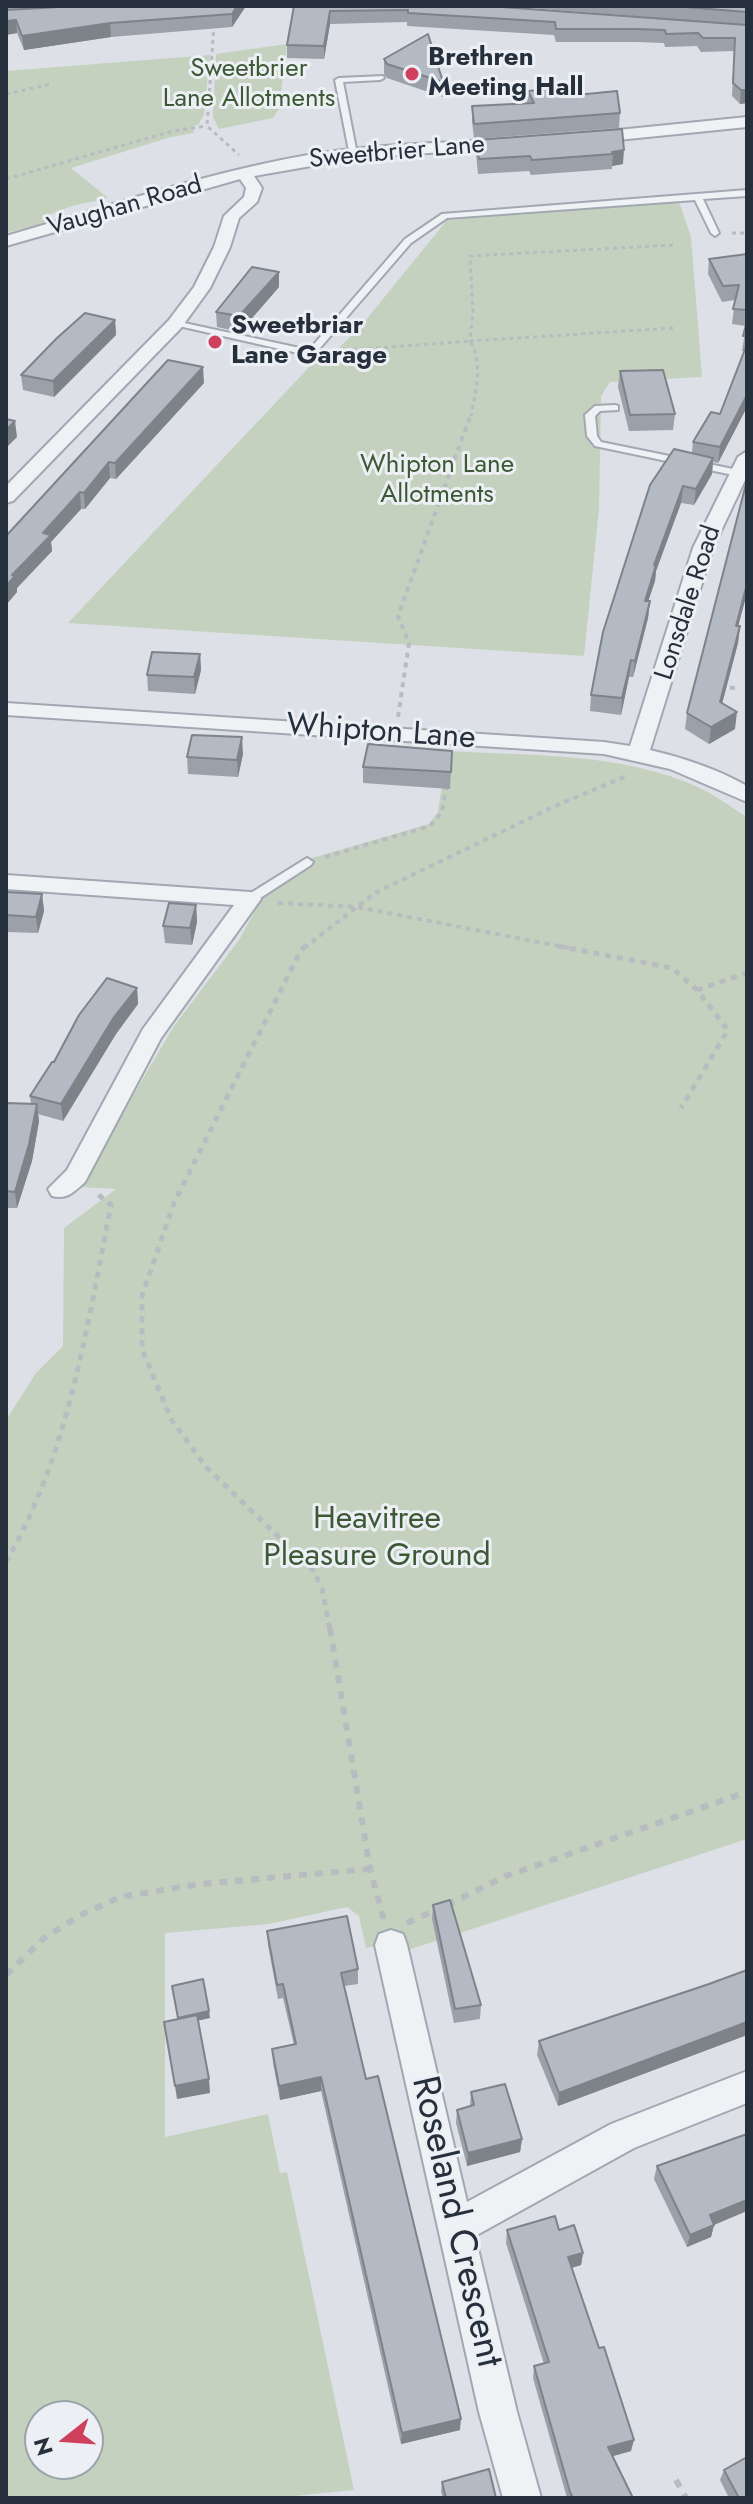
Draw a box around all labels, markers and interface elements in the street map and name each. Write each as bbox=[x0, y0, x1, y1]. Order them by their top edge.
place label: Brethren Meeting Hall bbox=[428, 43, 584, 104]
park label: Sweetbrier Lane Allotments bbox=[163, 54, 335, 116]
marker: Brethren Meeting Hall bbox=[403, 65, 421, 83]
street label: Sweetbrier Lane bbox=[308, 130, 486, 176]
street label: Vaughan Road bbox=[44, 170, 206, 244]
place label: Sweetbriar Lane Garage bbox=[231, 311, 387, 372]
marker: Sweetbriar Lane Garage bbox=[206, 333, 224, 351]
park label: Whipton Lane Allotments bbox=[360, 450, 514, 512]
street label: Lonsdale Road bbox=[649, 522, 729, 684]
street label: Whipton Lane bbox=[285, 707, 477, 759]
park label: Heavitree Pleasure Ground bbox=[263, 1501, 491, 1576]
street label: Roseland Crescent bbox=[399, 2072, 511, 2372]
north arrow bbox=[24, 2400, 104, 2480]
text: N bbox=[25, 2433, 61, 2459]

